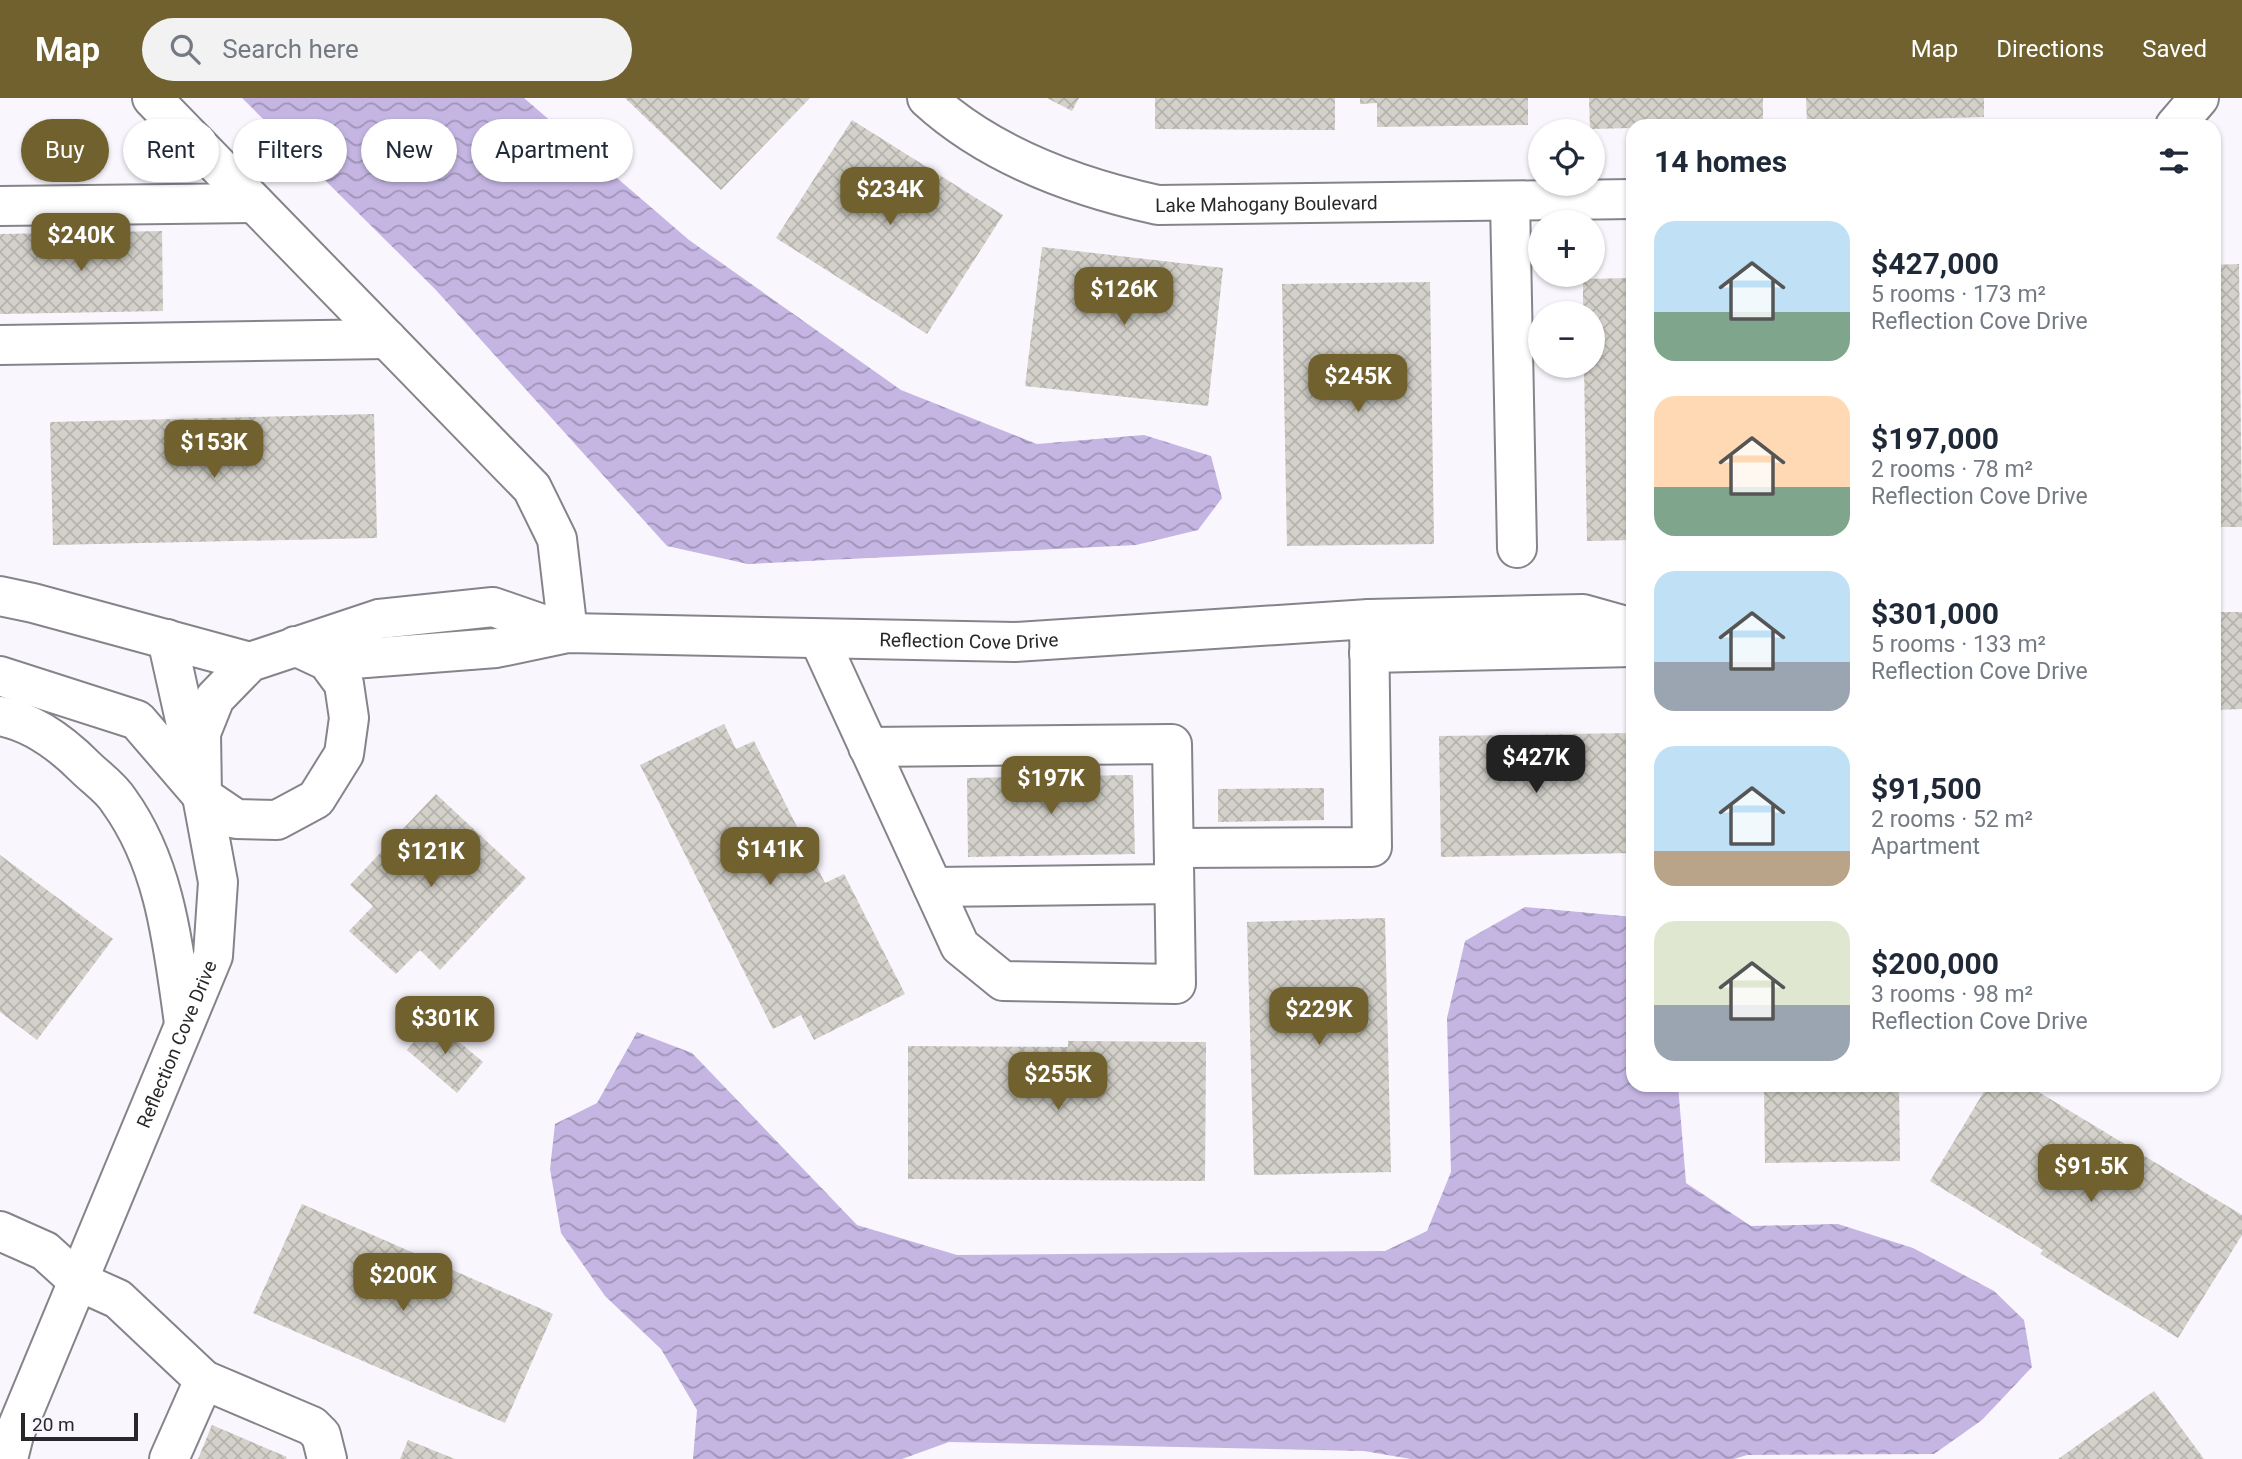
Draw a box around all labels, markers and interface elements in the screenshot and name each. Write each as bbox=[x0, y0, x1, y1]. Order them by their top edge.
search box bbox=[142, 18, 632, 81]
text: Map bbox=[35, 30, 100, 69]
icon: search bbox=[166, 30, 204, 68]
text: Search here bbox=[222, 34, 359, 64]
text: Map bbox=[1911, 35, 1958, 63]
text: Directions bbox=[1996, 35, 2104, 63]
text: Saved bbox=[2142, 35, 2207, 63]
chip: Buy bbox=[21, 119, 109, 182]
chip: Rent bbox=[123, 119, 219, 182]
chip: Filters bbox=[233, 119, 347, 182]
chip: New bbox=[361, 119, 457, 182]
chip: Apartment bbox=[471, 119, 633, 182]
map controls bbox=[1528, 119, 1605, 378]
button: locate bbox=[1528, 119, 1605, 196]
icon: filters bbox=[2155, 142, 2193, 180]
text: 14 homes bbox=[1654, 144, 1787, 179]
pin: $234K bbox=[841, 167, 939, 227]
text: $234K bbox=[856, 176, 924, 203]
street label: Lake Mahogany Boulevard bbox=[1155, 191, 1378, 217]
button: + bbox=[1528, 210, 1605, 287]
pin: $240K bbox=[32, 214, 130, 273]
text: $240K bbox=[47, 222, 115, 249]
text: $427,000 bbox=[1871, 246, 1999, 281]
icon: home bbox=[1710, 249, 1794, 333]
pin: $126K bbox=[1075, 268, 1173, 327]
text: $126K bbox=[1090, 276, 1158, 303]
text: 5 rooms · 173 m² bbox=[1871, 281, 2046, 308]
button: − bbox=[1528, 301, 1605, 378]
text: Reflection Cove Drive bbox=[1871, 308, 2088, 335]
pin: $245K bbox=[1309, 354, 1407, 414]
text: $245K bbox=[1324, 363, 1392, 390]
pin: $153K bbox=[165, 420, 263, 480]
text: $197,000 bbox=[1871, 421, 1999, 456]
icon: home bbox=[1710, 424, 1794, 508]
text: $153K bbox=[180, 429, 248, 456]
text: 2 rooms · 78 m² bbox=[1871, 456, 2033, 483]
text: Reflection Cove Drive bbox=[1871, 483, 2088, 510]
text: $301,000 bbox=[1871, 596, 1999, 631]
icon: home bbox=[1710, 599, 1794, 683]
street label: Reflection Cove Drive bbox=[879, 628, 1059, 654]
text: 5 rooms · 133 m² bbox=[1871, 631, 2046, 658]
text: Reflection Cove Drive bbox=[1871, 658, 2088, 685]
pin: $427K bbox=[1487, 736, 1585, 795]
text: $427K bbox=[1502, 744, 1570, 771]
pin: $197K bbox=[1002, 756, 1100, 816]
text: $197K bbox=[1017, 765, 1085, 792]
text: $91,500 bbox=[1871, 771, 1982, 806]
icon: home bbox=[1710, 774, 1794, 858]
text: 2 rooms · 52 m² bbox=[1871, 806, 2033, 833]
pin: $141K bbox=[721, 828, 819, 887]
pin: $121K bbox=[382, 830, 480, 889]
text: Apartment bbox=[1871, 833, 1980, 860]
text: $141K bbox=[736, 836, 804, 863]
text: $121K bbox=[397, 838, 465, 865]
text: $200,000 bbox=[1871, 946, 1999, 981]
icon: home bbox=[1710, 949, 1794, 1033]
street label: Reflection Cove Drive bbox=[132, 957, 222, 1131]
text: 3 rooms · 98 m² bbox=[1871, 981, 2033, 1008]
pin: $229K bbox=[1270, 988, 1368, 1047]
pin: $301K bbox=[396, 996, 494, 1056]
text: $229K bbox=[1285, 996, 1353, 1023]
text: $301K bbox=[411, 1005, 479, 1032]
text: Reflection Cove Drive bbox=[1871, 1008, 2088, 1035]
pin: $255K bbox=[1009, 1052, 1107, 1112]
text: $255K bbox=[1024, 1061, 1092, 1088]
pin: $91.5K bbox=[2034, 1144, 2148, 1204]
text: $91.5K bbox=[2054, 1153, 2128, 1180]
pin: $200K bbox=[354, 1254, 452, 1313]
text: $200K bbox=[369, 1262, 437, 1289]
scale bar bbox=[21, 1410, 138, 1442]
text: 20 m bbox=[32, 1413, 75, 1436]

